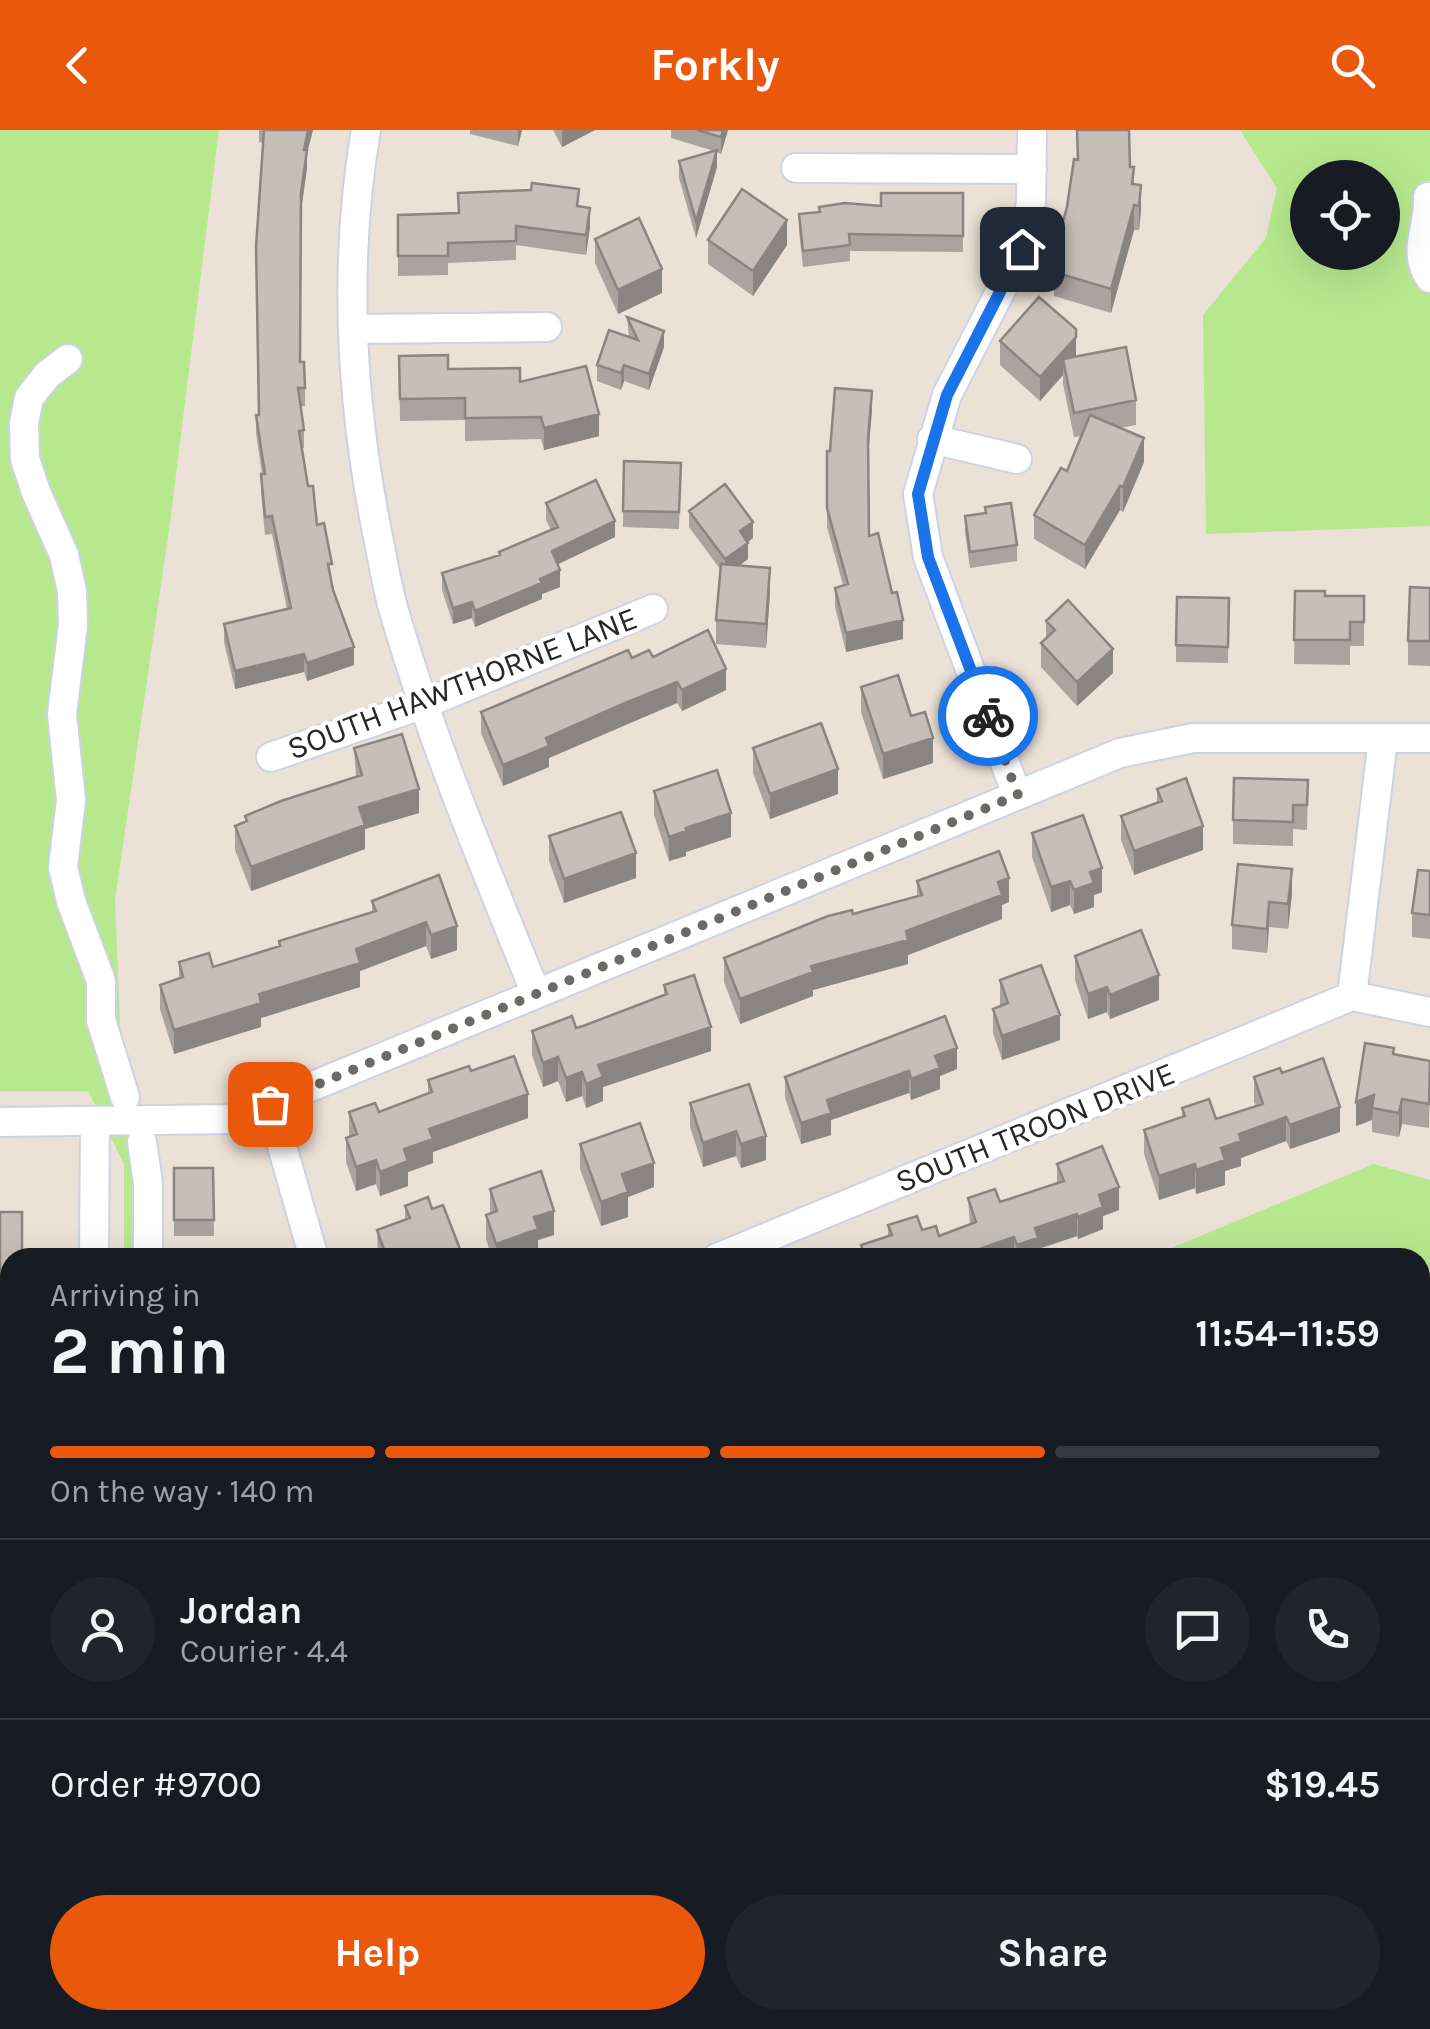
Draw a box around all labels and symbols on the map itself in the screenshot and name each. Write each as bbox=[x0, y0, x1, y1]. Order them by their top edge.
pin bbox=[980, 207, 1065, 292]
street label: SOUTH HAWTHORNE LANE bbox=[282, 600, 642, 767]
courier bbox=[938, 666, 1038, 766]
street label: SOUTH TROON DRIVE bbox=[890, 1054, 1180, 1200]
pin bbox=[228, 1062, 313, 1147]

